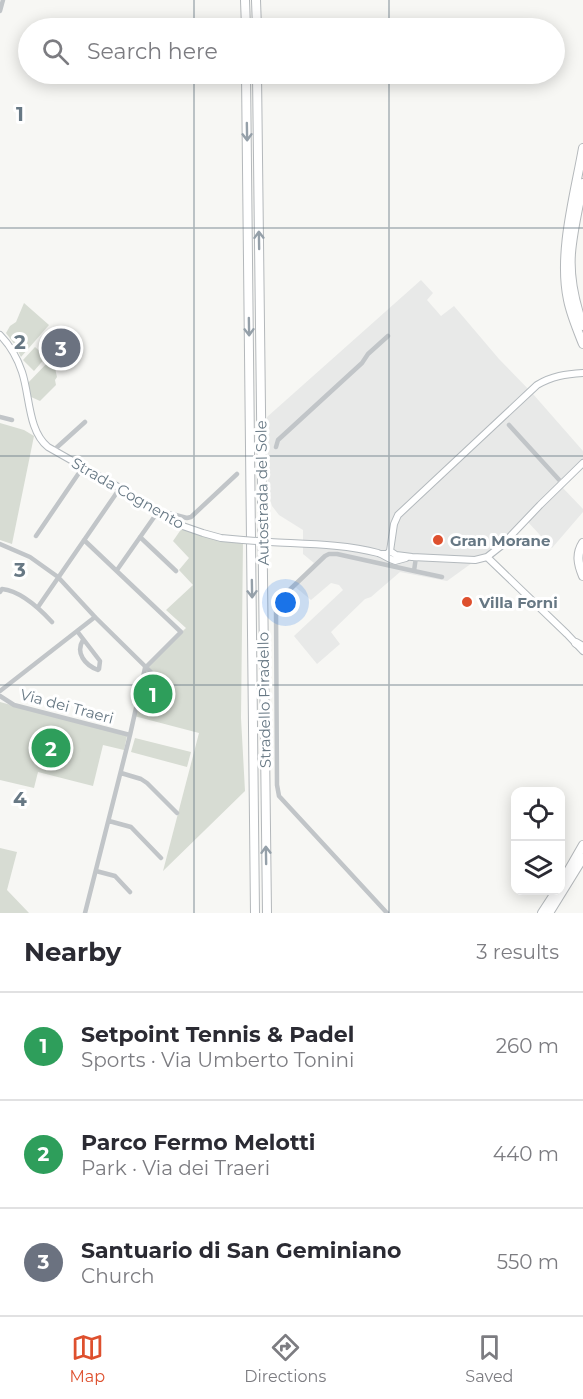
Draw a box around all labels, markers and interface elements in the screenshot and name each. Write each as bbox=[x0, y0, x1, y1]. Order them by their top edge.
search box bbox=[18, 18, 565, 84]
icon: search bbox=[39, 35, 72, 68]
text: Search here bbox=[87, 38, 218, 65]
text: 1 bbox=[16, 102, 24, 126]
one-way arrow bbox=[241, 121, 253, 141]
one-way arrow bbox=[254, 230, 265, 250]
one-way arrow bbox=[243, 316, 255, 336]
pin: 3 bbox=[42, 326, 80, 370]
text: 2 bbox=[14, 330, 26, 354]
street label: Autostrada del Sole bbox=[251, 420, 273, 566]
street label: Strada Cognento bbox=[68, 453, 188, 533]
place label: Gran Morane bbox=[450, 531, 550, 550]
marker: Gran Morane bbox=[431, 533, 445, 547]
text: 3 bbox=[13, 558, 26, 582]
one-way arrow bbox=[246, 578, 258, 598]
your location bbox=[271, 588, 300, 617]
place label: Villa Forni bbox=[478, 593, 558, 612]
marker: Villa Forni bbox=[460, 595, 474, 609]
street label: Stradello Piradello bbox=[253, 632, 275, 768]
pin: 1 bbox=[134, 672, 172, 716]
street label: Via dei Traeri bbox=[18, 684, 116, 728]
pin: 2 bbox=[32, 726, 70, 771]
text: 4 bbox=[13, 787, 27, 811]
map controls bbox=[511, 787, 565, 895]
button: locate bbox=[511, 787, 565, 841]
button: layers bbox=[511, 841, 565, 895]
one-way arrow bbox=[260, 845, 272, 865]
text: Nearby bbox=[24, 936, 121, 968]
text: 3 results bbox=[476, 940, 559, 964]
text: Setpoint Tennis & Padel bbox=[81, 1021, 354, 1048]
text: 1 bbox=[40, 1034, 47, 1058]
text: 260 m bbox=[496, 1034, 559, 1058]
text: Sports · Via Umberto Tonini bbox=[81, 1048, 354, 1072]
text: Parco Fermo Melotti bbox=[81, 1129, 315, 1156]
text: 2 bbox=[38, 1142, 49, 1166]
text: 440 m bbox=[493, 1142, 559, 1166]
text: Park · Via dei Traeri bbox=[81, 1156, 270, 1180]
text: Santuario di San Geminiano bbox=[81, 1237, 401, 1264]
text: 3 bbox=[38, 1250, 49, 1274]
text: 550 m bbox=[497, 1250, 559, 1274]
text: Church bbox=[81, 1264, 155, 1288]
tab: Map bbox=[70, 1331, 105, 1386]
tab: Directions bbox=[244, 1331, 326, 1386]
tab: Saved bbox=[465, 1331, 513, 1386]

